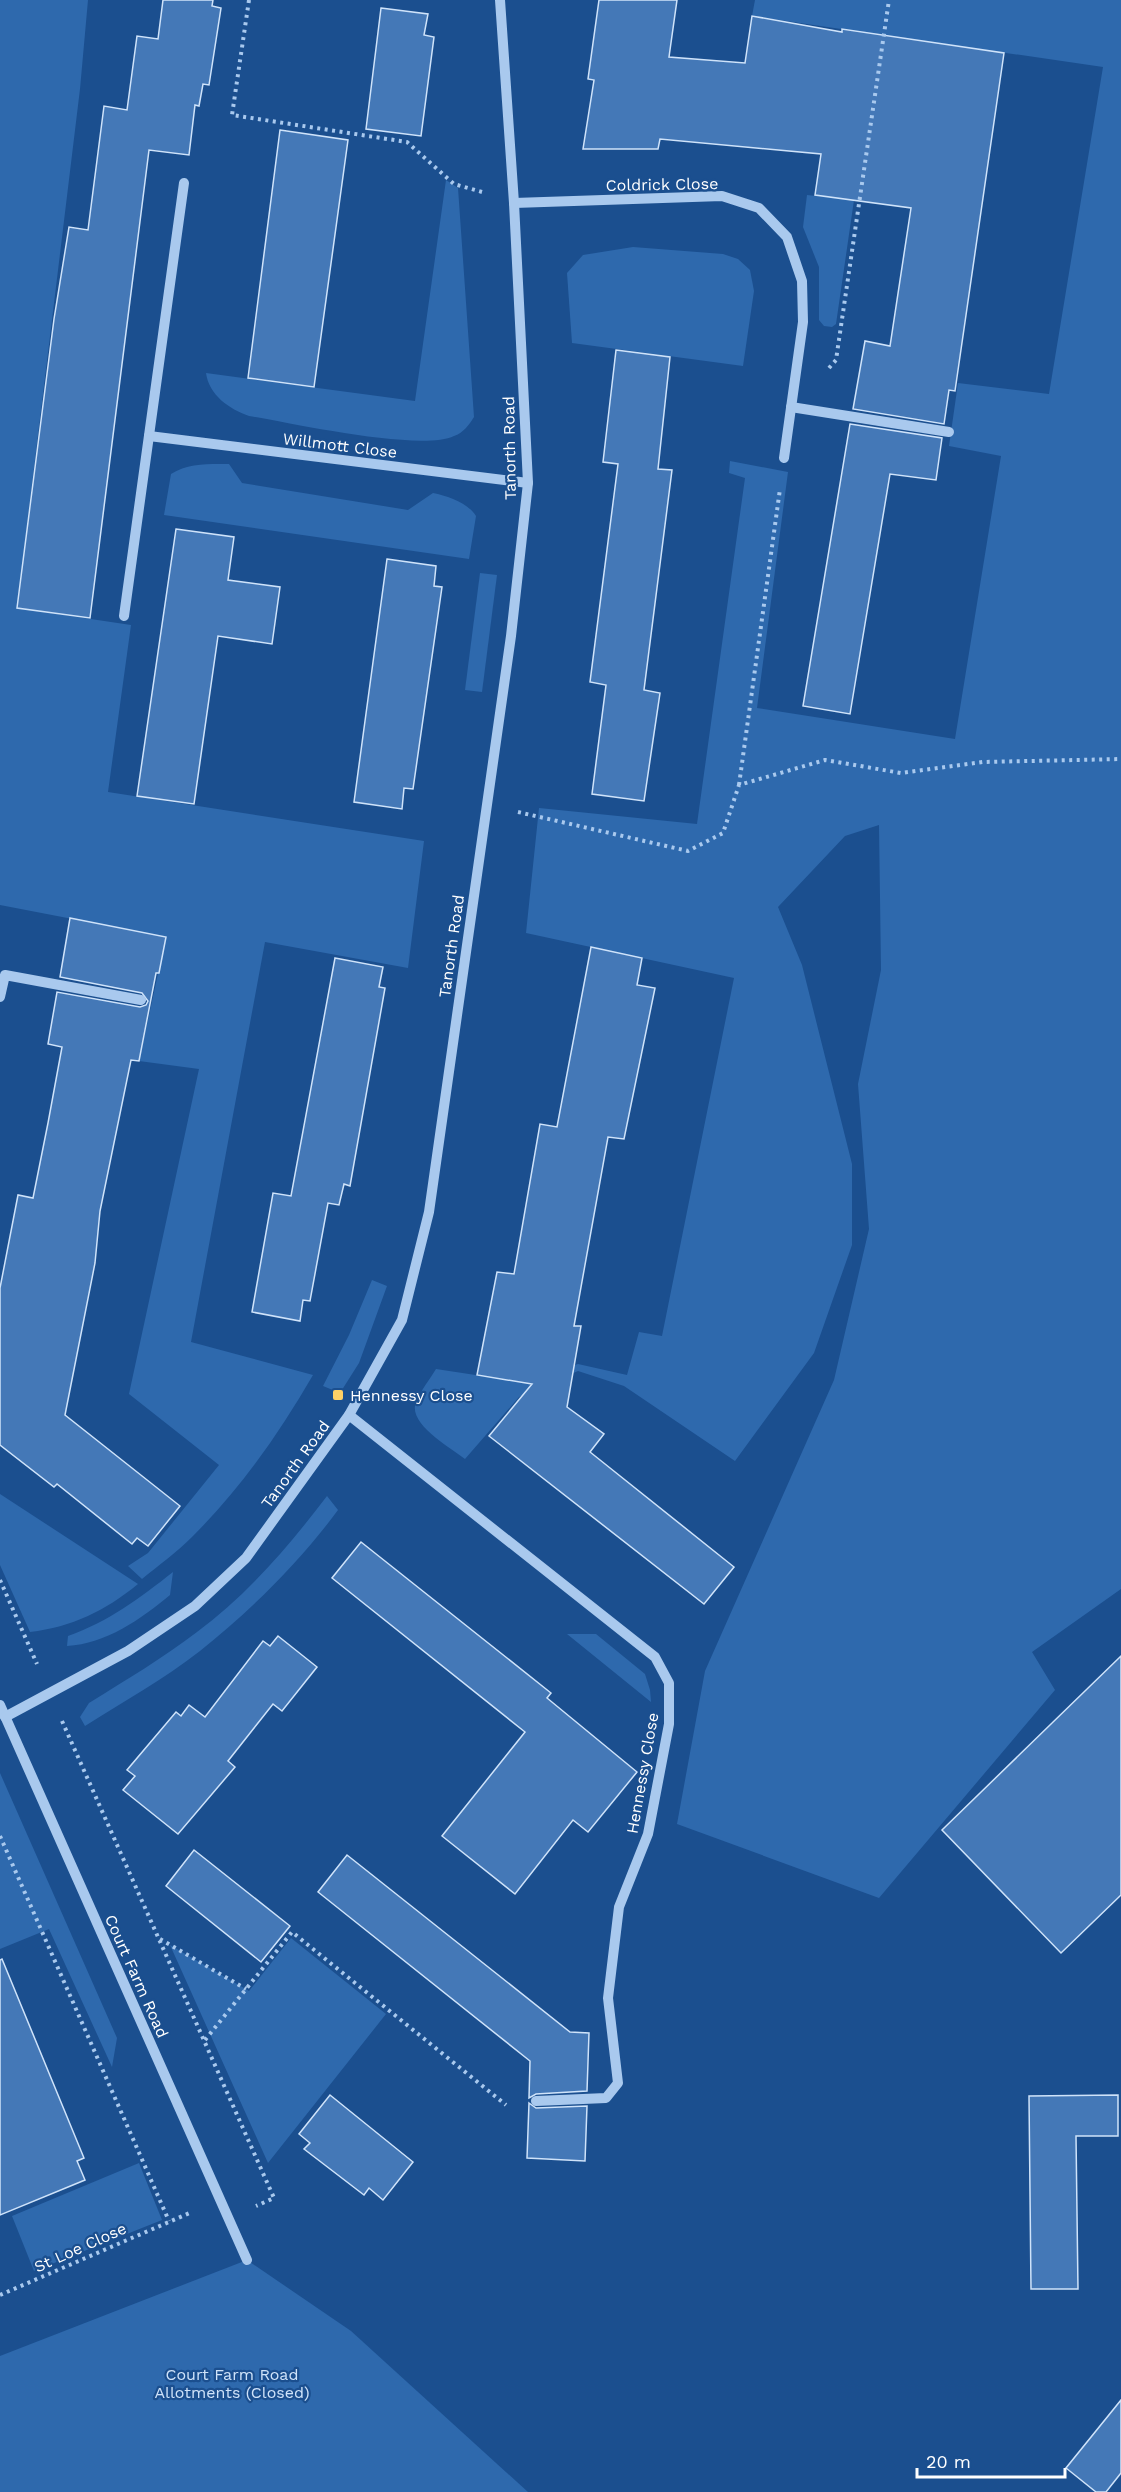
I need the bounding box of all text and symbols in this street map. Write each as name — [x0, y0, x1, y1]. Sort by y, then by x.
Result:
street label: Coldrick Close — [606, 174, 718, 195]
street label: Tanorth Road — [499, 396, 520, 500]
street label: Willmott Close — [282, 429, 398, 462]
street label: Tanorth Road — [435, 893, 468, 999]
place label: Hennessy Close — [350, 1386, 473, 1405]
marker: Hennessy Close — [331, 1388, 345, 1402]
street label: Tanorth Road — [257, 1417, 334, 1512]
street label: Hennessy Close — [622, 1711, 663, 1835]
street label: Court Farm Road — [101, 1912, 172, 2041]
street label: St Loe Close — [31, 2219, 129, 2276]
park label: Court Farm Road Allotments (Closed) — [154, 2365, 310, 2402]
scale bar — [917, 2441, 1066, 2479]
text: 20 m — [926, 2451, 971, 2472]

